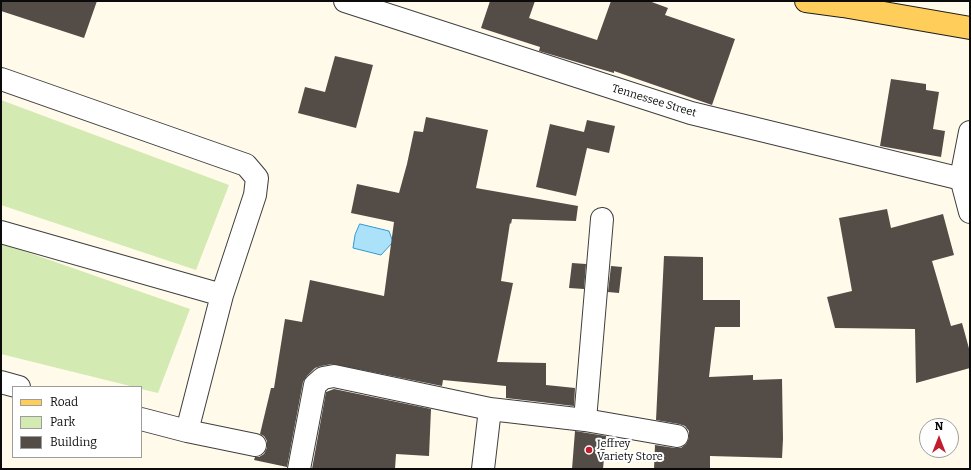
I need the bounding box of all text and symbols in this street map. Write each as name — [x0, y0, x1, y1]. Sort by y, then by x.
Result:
street label: Tennessee Street — [610, 82, 698, 120]
legend — [12, 386, 142, 458]
text: Road — [50, 395, 78, 409]
text: Park — [50, 415, 75, 429]
north arrow — [919, 418, 959, 458]
text: N — [935, 420, 943, 433]
text: Building — [50, 435, 97, 449]
place label: Jeffrey Variety Store — [597, 437, 663, 463]
marker: Jeffrey Variety Store — [584, 445, 594, 455]

